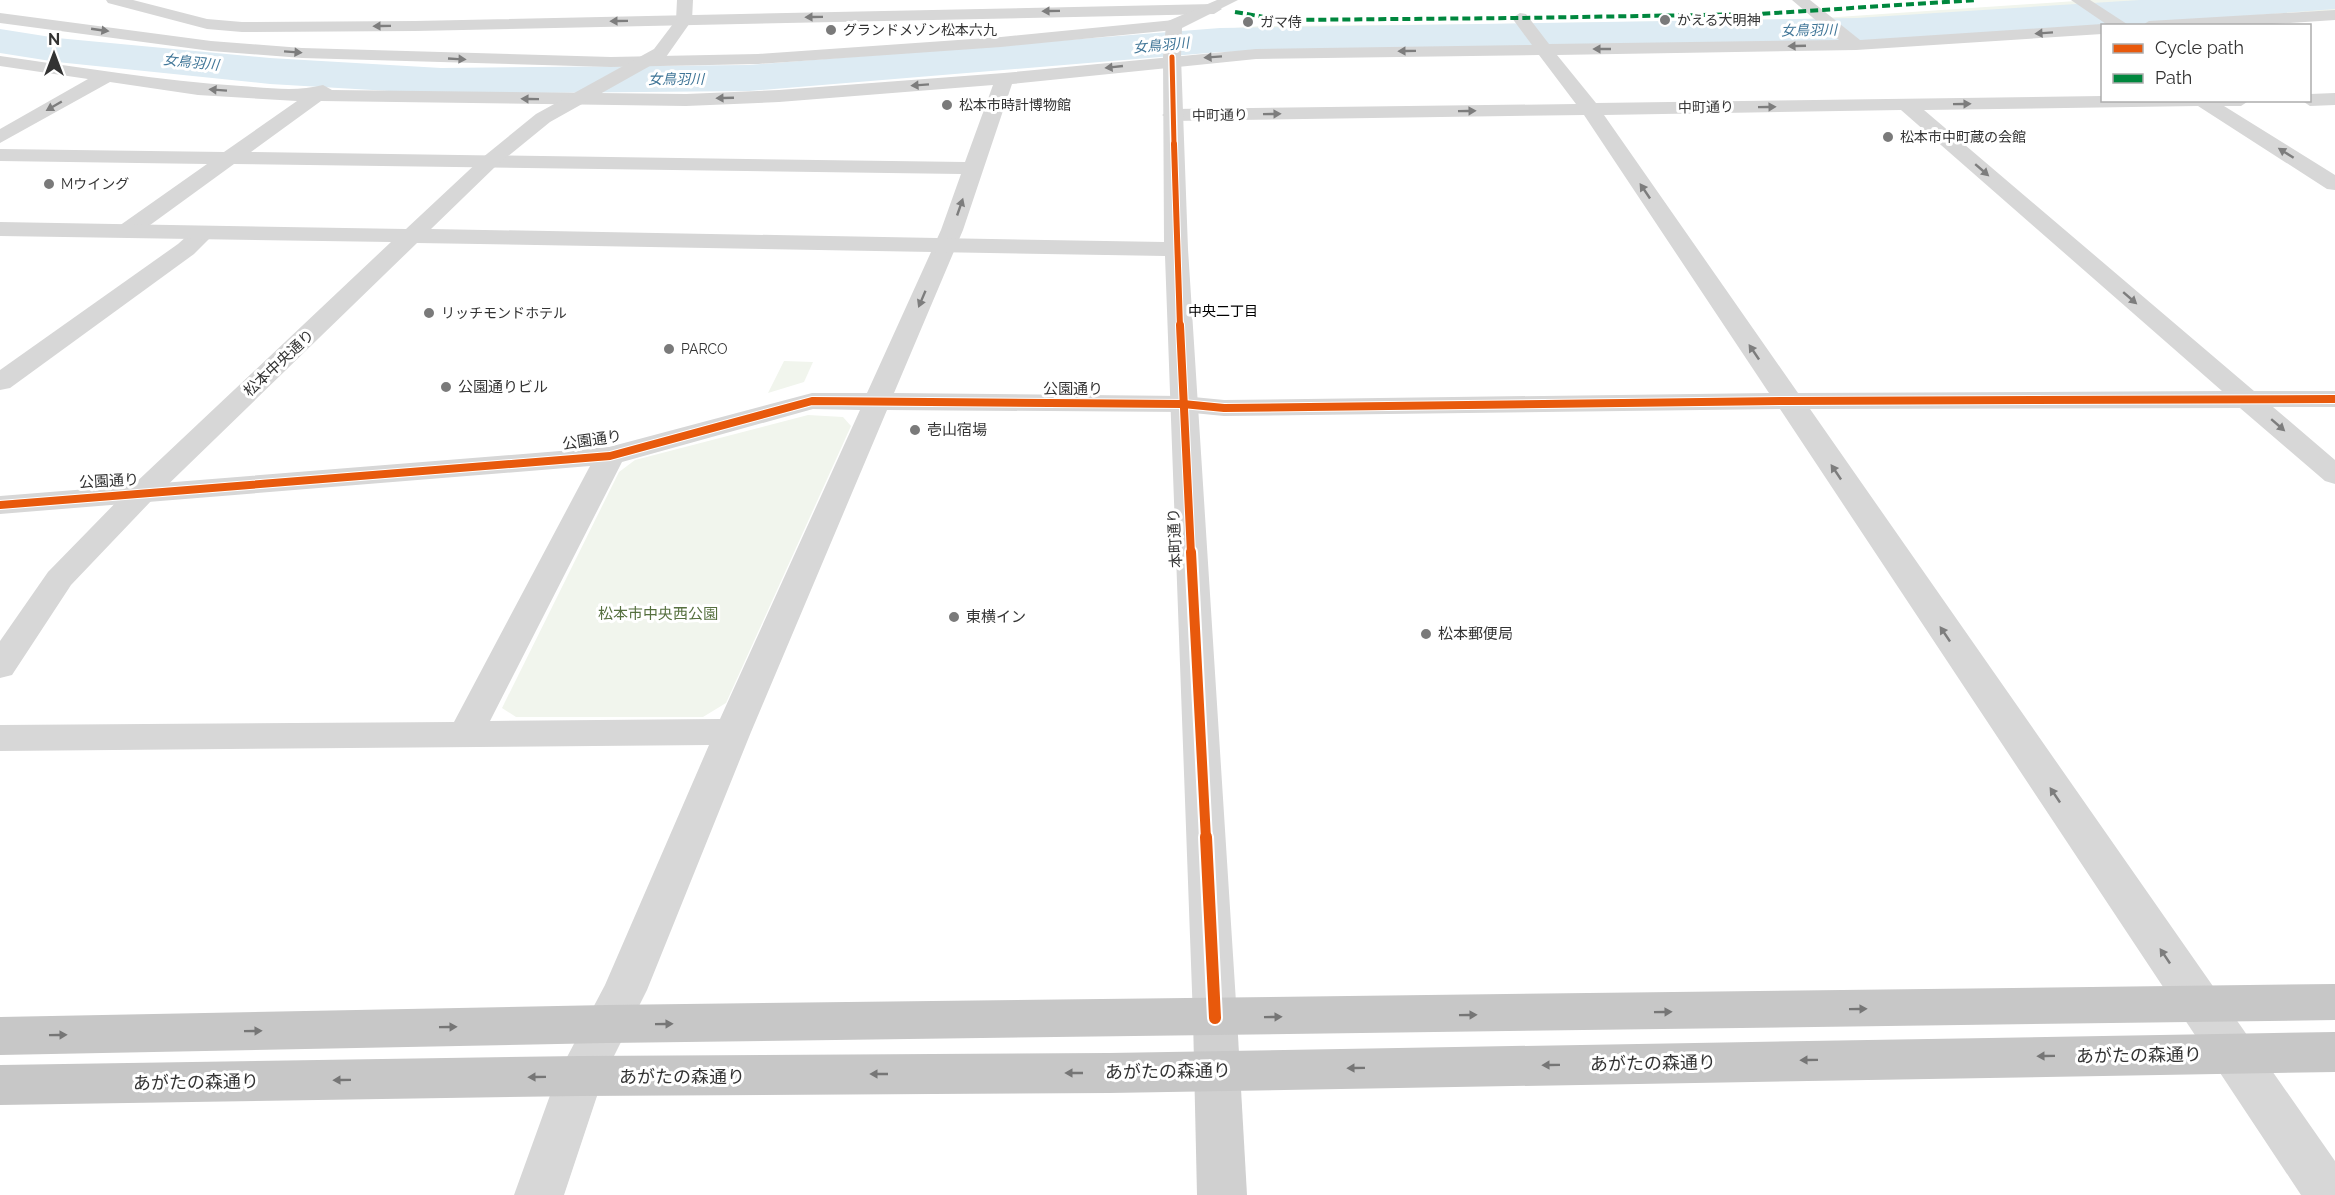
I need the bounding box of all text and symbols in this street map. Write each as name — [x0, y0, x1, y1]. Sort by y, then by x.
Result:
one-way arrow — [1041, 6, 1060, 16]
one-way arrow — [804, 12, 823, 22]
place label: かえる大明神 — [1677, 12, 1761, 28]
marker: かえる大明神 — [1658, 13, 1672, 27]
place label: ガマ侍 — [1260, 14, 1302, 30]
marker: ガマ侍 — [1241, 15, 1255, 29]
one-way arrow — [609, 16, 628, 26]
one-way arrow — [372, 21, 391, 31]
water label: 女鳥羽川 — [1781, 21, 1839, 38]
place label: グランドメゾン松本六九 — [843, 22, 997, 38]
marker: グランドメゾン松本六九 — [824, 23, 838, 37]
north arrow — [24, 24, 84, 84]
legend — [2101, 24, 2311, 102]
one-way arrow — [90, 26, 109, 35]
one-way arrow — [2035, 28, 2054, 37]
text: N — [48, 30, 60, 49]
water label: 女鳥羽川 — [1132, 34, 1192, 55]
text: Cycle path — [2155, 37, 2244, 58]
one-way arrow — [1788, 42, 1807, 51]
one-way arrow — [1593, 44, 1612, 54]
one-way arrow — [1398, 46, 1417, 56]
one-way arrow — [284, 48, 303, 57]
water label: 女鳥羽川 — [162, 51, 222, 73]
one-way arrow — [1203, 52, 1222, 62]
one-way arrow — [447, 55, 466, 64]
one-way arrow — [1104, 63, 1123, 72]
text: Path — [2155, 67, 2192, 88]
water label: 女鳥羽川 — [648, 71, 706, 87]
one-way arrow — [910, 80, 929, 90]
one-way arrow — [209, 85, 228, 95]
one-way arrow — [521, 94, 540, 104]
one-way arrow — [716, 94, 735, 103]
place label: 松本市時計博物館 — [959, 97, 1071, 113]
marker: 松本市時計博物館 — [940, 98, 954, 112]
street label: 中町通り — [1678, 99, 1734, 115]
one-way arrow — [1953, 99, 1972, 109]
one-way arrow — [45, 101, 62, 111]
one-way arrow — [1758, 102, 1777, 111]
one-way arrow — [1458, 106, 1477, 116]
street label: 中町通り — [1192, 107, 1248, 123]
one-way arrow — [1263, 109, 1282, 119]
place label: 松本市中町蔵の会館 — [1900, 129, 2026, 145]
marker: 松本市中町蔵の会館 — [1881, 130, 1895, 144]
one-way arrow — [2277, 148, 2294, 159]
one-way arrow — [1974, 163, 1989, 176]
place label: Mウイング — [61, 176, 129, 192]
marker: Mウイング — [42, 177, 56, 191]
one-way arrow — [1640, 183, 1651, 199]
one-way arrow — [956, 198, 965, 216]
one-way arrow — [917, 290, 927, 308]
one-way arrow — [2122, 291, 2137, 304]
district label: 中央二丁目 — [1188, 303, 1258, 319]
place label: リッチモンドホテル — [441, 305, 567, 321]
marker: リッチモンドホテル — [422, 306, 436, 320]
street label: 松本中央通り — [240, 326, 318, 400]
place label: PARCO — [681, 341, 728, 357]
marker: PARCO — [662, 342, 676, 356]
one-way arrow — [1748, 345, 1760, 361]
place label: 公園通りビル — [458, 378, 548, 396]
marker: 公園通りビル — [439, 380, 453, 394]
street label: 公園通り — [1043, 380, 1103, 398]
one-way arrow — [2270, 418, 2285, 432]
place label: 壱山宿場 — [927, 421, 987, 439]
marker: 壱山宿場 — [908, 423, 922, 437]
street label: 公園通り — [561, 427, 623, 453]
one-way arrow — [1830, 465, 1842, 481]
street label: 公園通り — [79, 470, 139, 492]
street label: 本町通り — [1164, 508, 1186, 568]
park label: 松本市中央西公園 — [598, 605, 718, 623]
place label: 東横イン — [966, 608, 1026, 626]
marker: 東横イン — [947, 610, 961, 624]
place label: 松本郵便局 — [1438, 625, 1513, 643]
one-way arrow — [1939, 626, 1951, 642]
marker: 松本郵便局 — [1419, 627, 1433, 641]
one-way arrow — [2049, 787, 2061, 803]
one-way arrow — [2160, 948, 2171, 964]
one-way arrow — [1849, 1004, 1868, 1014]
one-way arrow — [1654, 1007, 1673, 1017]
one-way arrow — [1459, 1010, 1478, 1020]
one-way arrow — [1264, 1013, 1283, 1022]
one-way arrow — [655, 1019, 674, 1029]
one-way arrow — [439, 1022, 458, 1032]
one-way arrow — [244, 1026, 263, 1036]
one-way arrow — [49, 1030, 68, 1039]
street label: あがたの森通り — [2076, 1043, 2202, 1067]
street label: あがたの森通り — [1590, 1051, 1716, 1075]
one-way arrow — [2036, 1051, 2055, 1061]
one-way arrow — [1799, 1055, 1818, 1065]
street label: あがたの森通り — [1105, 1059, 1231, 1083]
one-way arrow — [1541, 1060, 1560, 1069]
one-way arrow — [1346, 1063, 1365, 1073]
street label: あがたの森通り — [619, 1066, 745, 1087]
one-way arrow — [1064, 1068, 1083, 1078]
one-way arrow — [869, 1069, 888, 1079]
street label: あがたの森通り — [133, 1070, 259, 1094]
one-way arrow — [527, 1072, 546, 1082]
one-way arrow — [333, 1075, 352, 1085]

